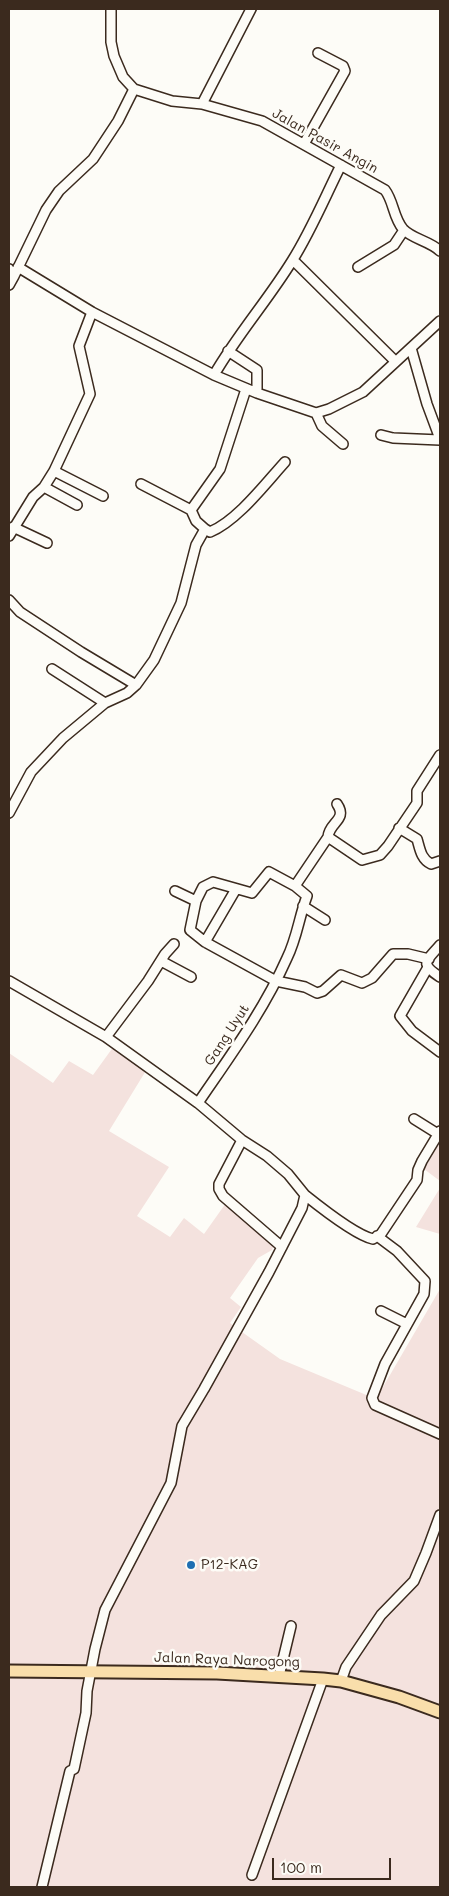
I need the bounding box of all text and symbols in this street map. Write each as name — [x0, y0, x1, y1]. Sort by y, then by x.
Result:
street label: Jalan Pasir Angin — [269, 105, 381, 177]
street label: Gang Uyut — [201, 1001, 253, 1069]
place label: P12-KAG — [201, 1557, 258, 1573]
marker: P12-KAG — [185, 1559, 197, 1571]
street label: Jalan Raya Narogong — [154, 1649, 300, 1671]
scale bar — [274, 1848, 393, 1880]
text: 100 m — [280, 1857, 322, 1877]

